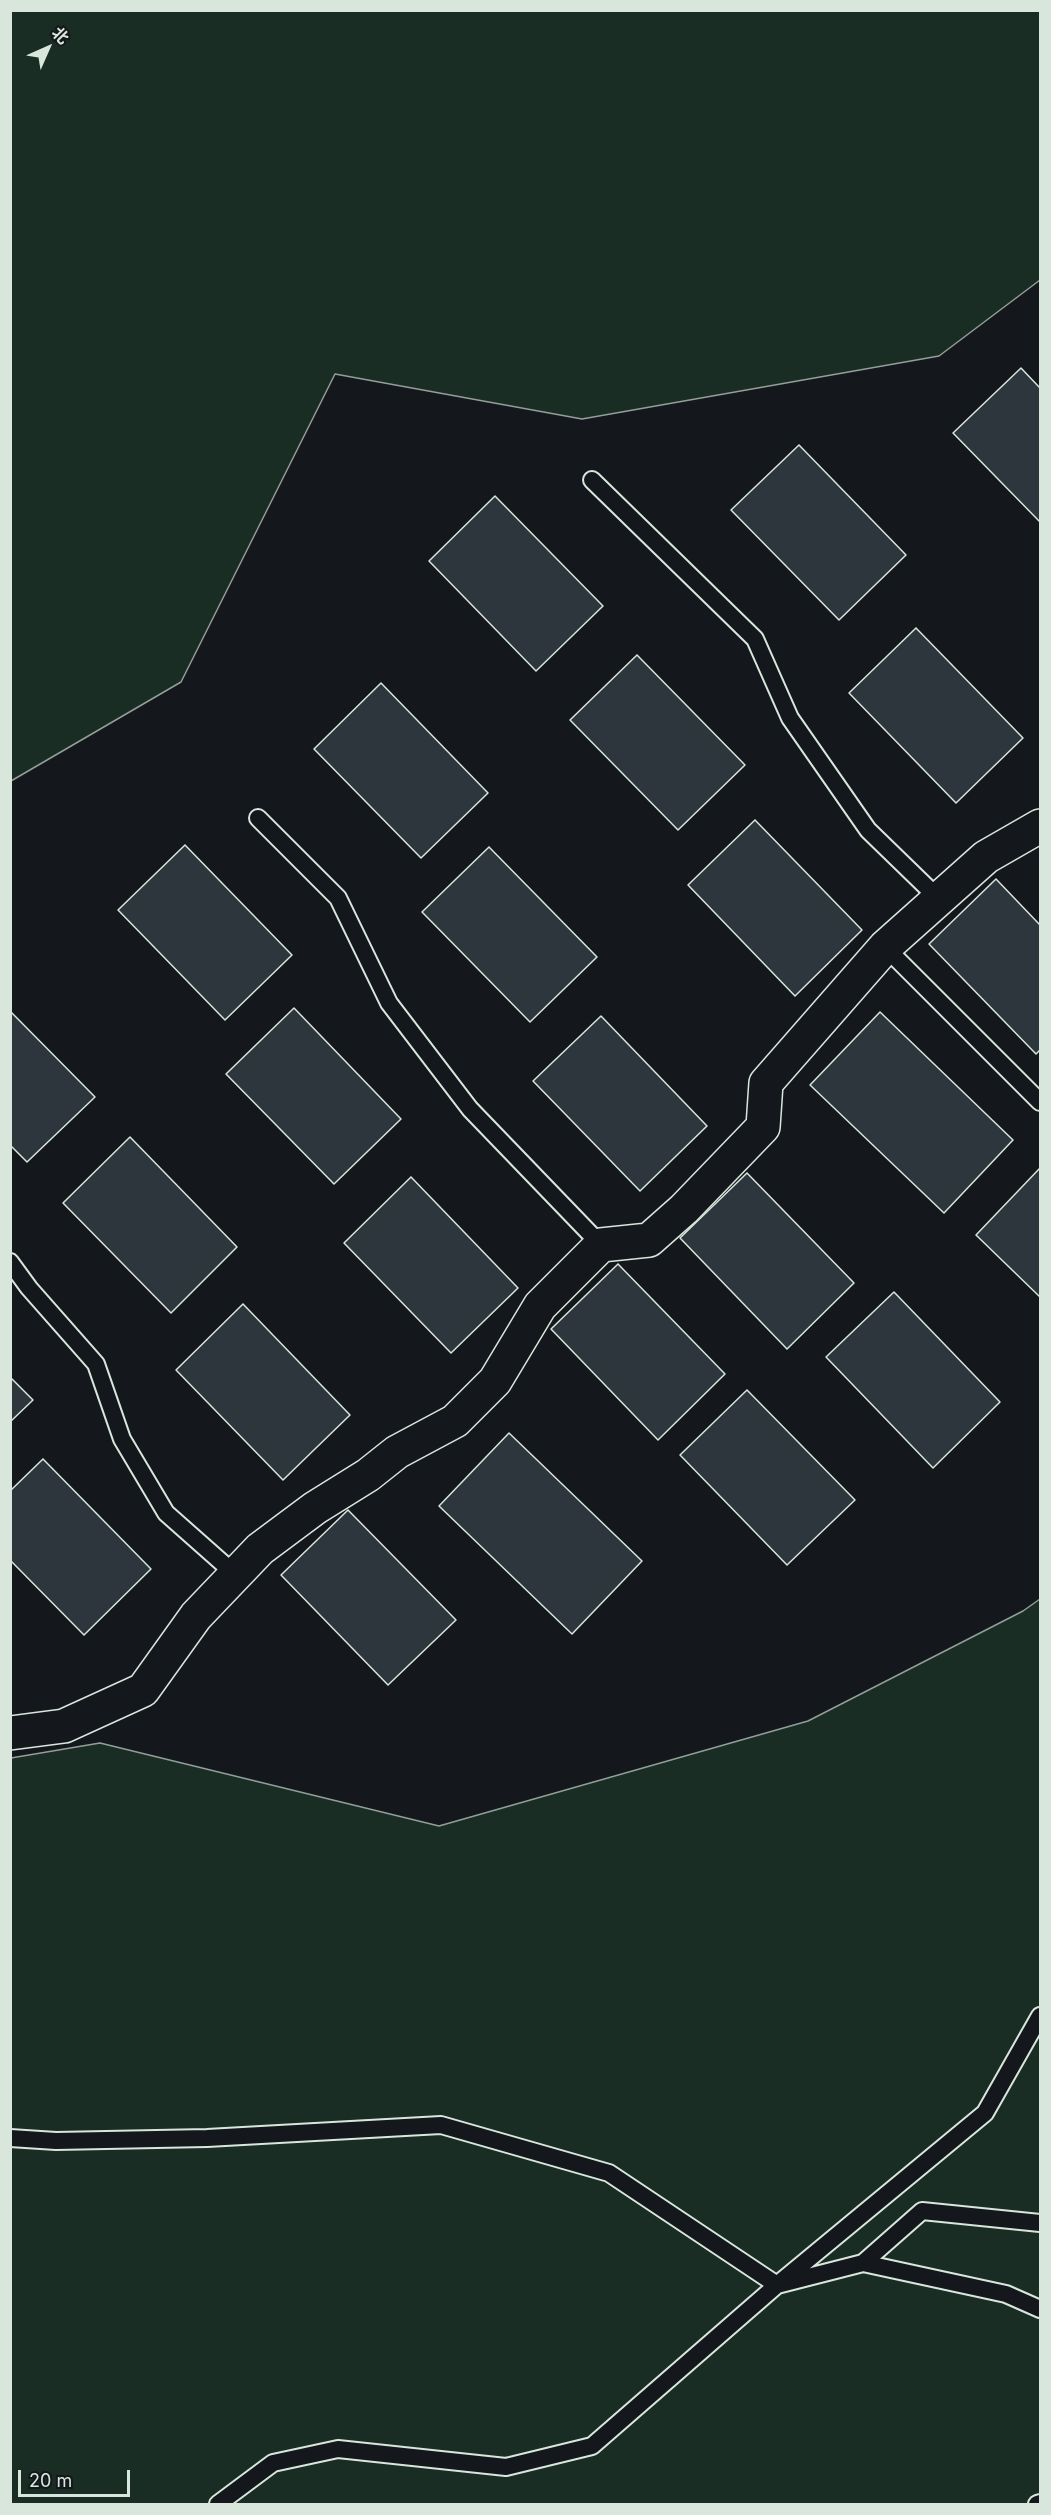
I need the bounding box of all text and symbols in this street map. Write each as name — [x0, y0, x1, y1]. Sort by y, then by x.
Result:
north arrow — [18, 18, 78, 78]
text: 北 — [48, 23, 73, 48]
scale bar — [21, 2458, 134, 2496]
text: 20 m — [29, 2470, 72, 2491]

